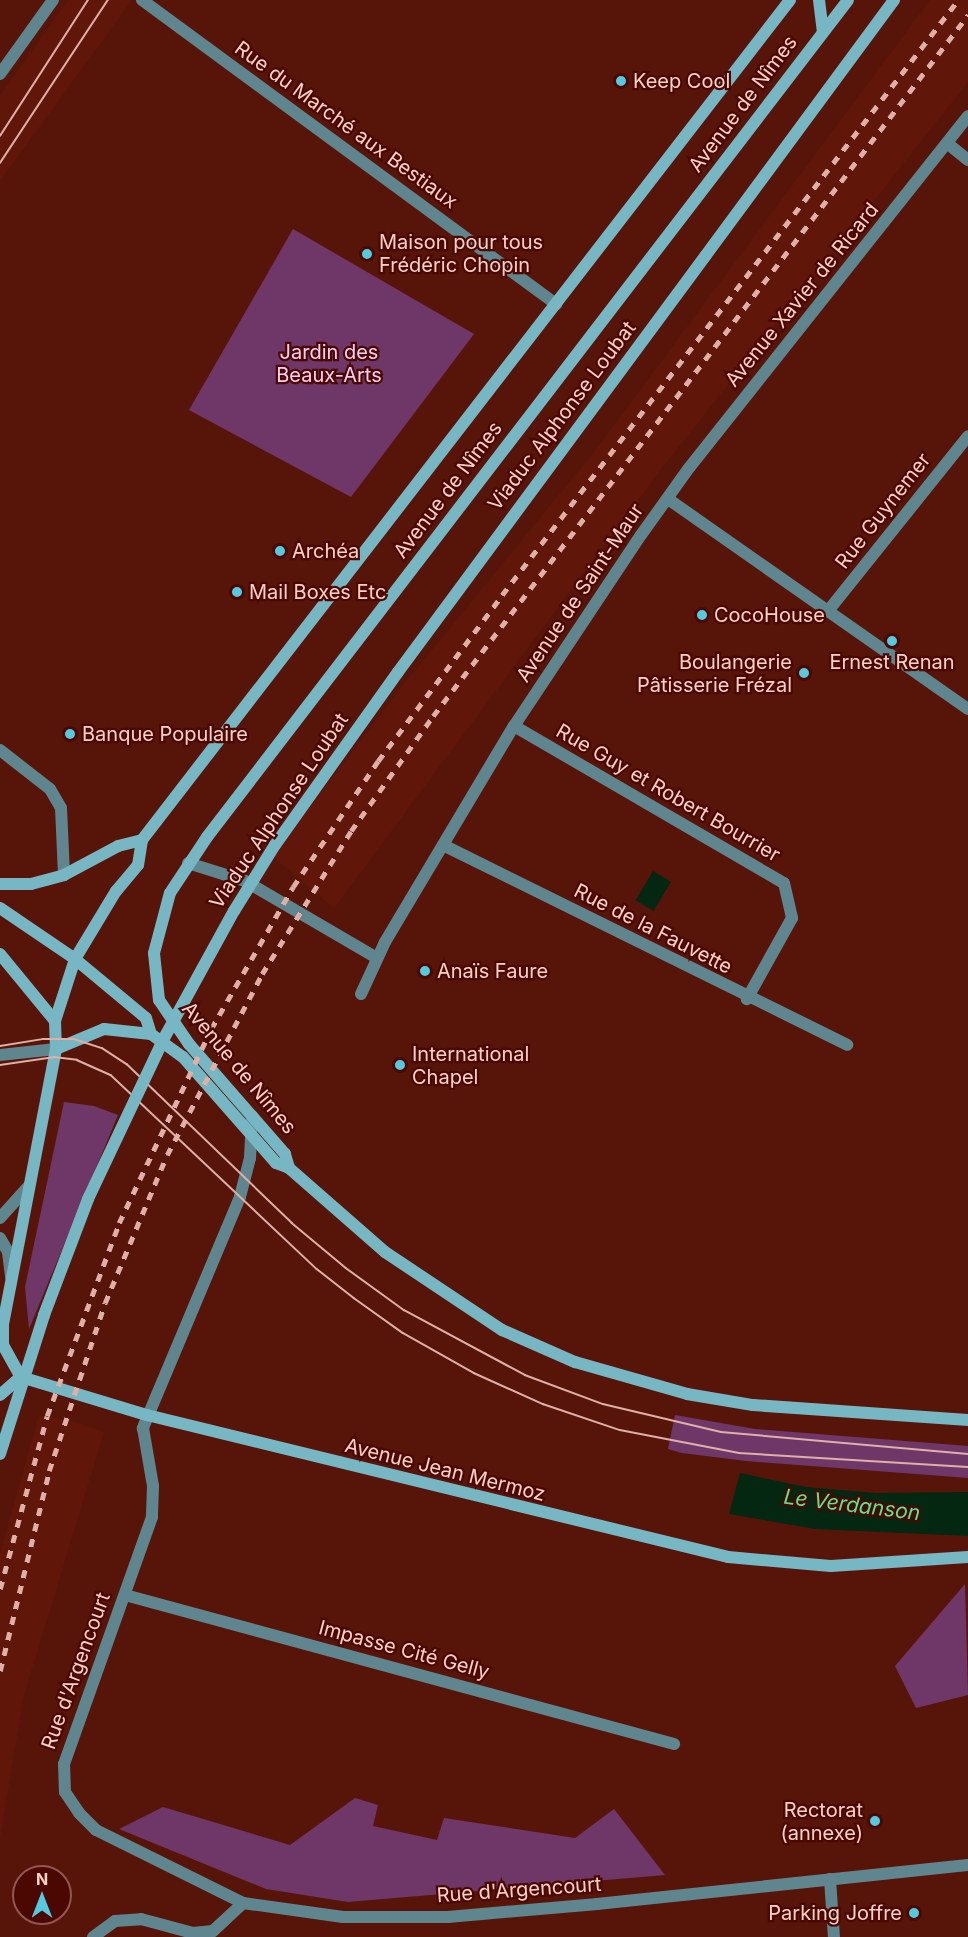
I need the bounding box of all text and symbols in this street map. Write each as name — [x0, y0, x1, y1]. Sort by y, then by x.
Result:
street label: Avenue de Nîmes — [684, 31, 802, 177]
street label: Rue du Marché aux Bestiaux — [230, 36, 462, 214]
place label: Keep Cool — [633, 69, 730, 93]
marker: Keep Cool — [614, 74, 628, 88]
street label: Avenue Xavier de Ricard — [720, 198, 884, 392]
place label: Maison pour tous Frédéric Chopin — [379, 231, 543, 278]
marker: Maison pour tous Frédéric Chopin — [360, 247, 374, 261]
street label: Viaduc Alphonse Loubat — [483, 317, 641, 515]
park label: Jardin des Beaux-Arts — [276, 341, 382, 388]
street label: Avenue de Nîmes — [389, 417, 507, 563]
street label: Rue Guynemer — [830, 448, 936, 574]
street label: Avenue de Saint-Maur — [511, 499, 649, 687]
place label: Archéa — [292, 539, 359, 563]
marker: Archéa — [273, 544, 287, 558]
place label: Mail Boxes Etc — [249, 580, 386, 604]
marker: Mail Boxes Etc — [230, 585, 244, 599]
place label: CocoHouse — [714, 603, 825, 627]
marker: CocoHouse — [695, 608, 709, 622]
marker: Ernest Renan — [885, 634, 899, 648]
place label: Boulangerie Pâtisserie Frézal — [637, 650, 792, 697]
place label: Ernest Renan — [829, 650, 955, 674]
marker: Boulangerie Pâtisserie Frézal — [797, 666, 811, 680]
street label: Viaduc Alphonse Loubat — [205, 709, 353, 913]
street label: Rue Guy et Robert Bourrier — [552, 719, 784, 867]
place label: Banque Populaire — [82, 722, 248, 746]
marker: Banque Populaire — [63, 727, 77, 741]
street label: Rue de la Fauvette — [570, 879, 736, 979]
place label: Anaïs Faure — [437, 959, 548, 983]
marker: Anaïs Faure — [418, 964, 432, 978]
street label: Avenue de Nîmes — [177, 997, 301, 1139]
place label: International Chapel — [412, 1042, 529, 1089]
marker: International Chapel — [393, 1058, 407, 1072]
street label: Avenue Jean Mermoz — [342, 1433, 548, 1507]
water label: Le Verdanson — [782, 1484, 922, 1526]
street label: Rue d'Argencourt — [37, 1589, 115, 1753]
street label: Impasse Cité Gelly — [316, 1616, 492, 1684]
place label: Rectorat (annexe) — [780, 1798, 863, 1845]
marker: Rectorat (annexe) — [868, 1814, 882, 1828]
north arrow — [12, 1865, 72, 1925]
text: N — [36, 1869, 48, 1889]
street label: Rue d'Argencourt — [436, 1872, 602, 1908]
place label: Parking Joffre — [768, 1901, 902, 1925]
marker: Parking Joffre — [907, 1906, 921, 1920]

